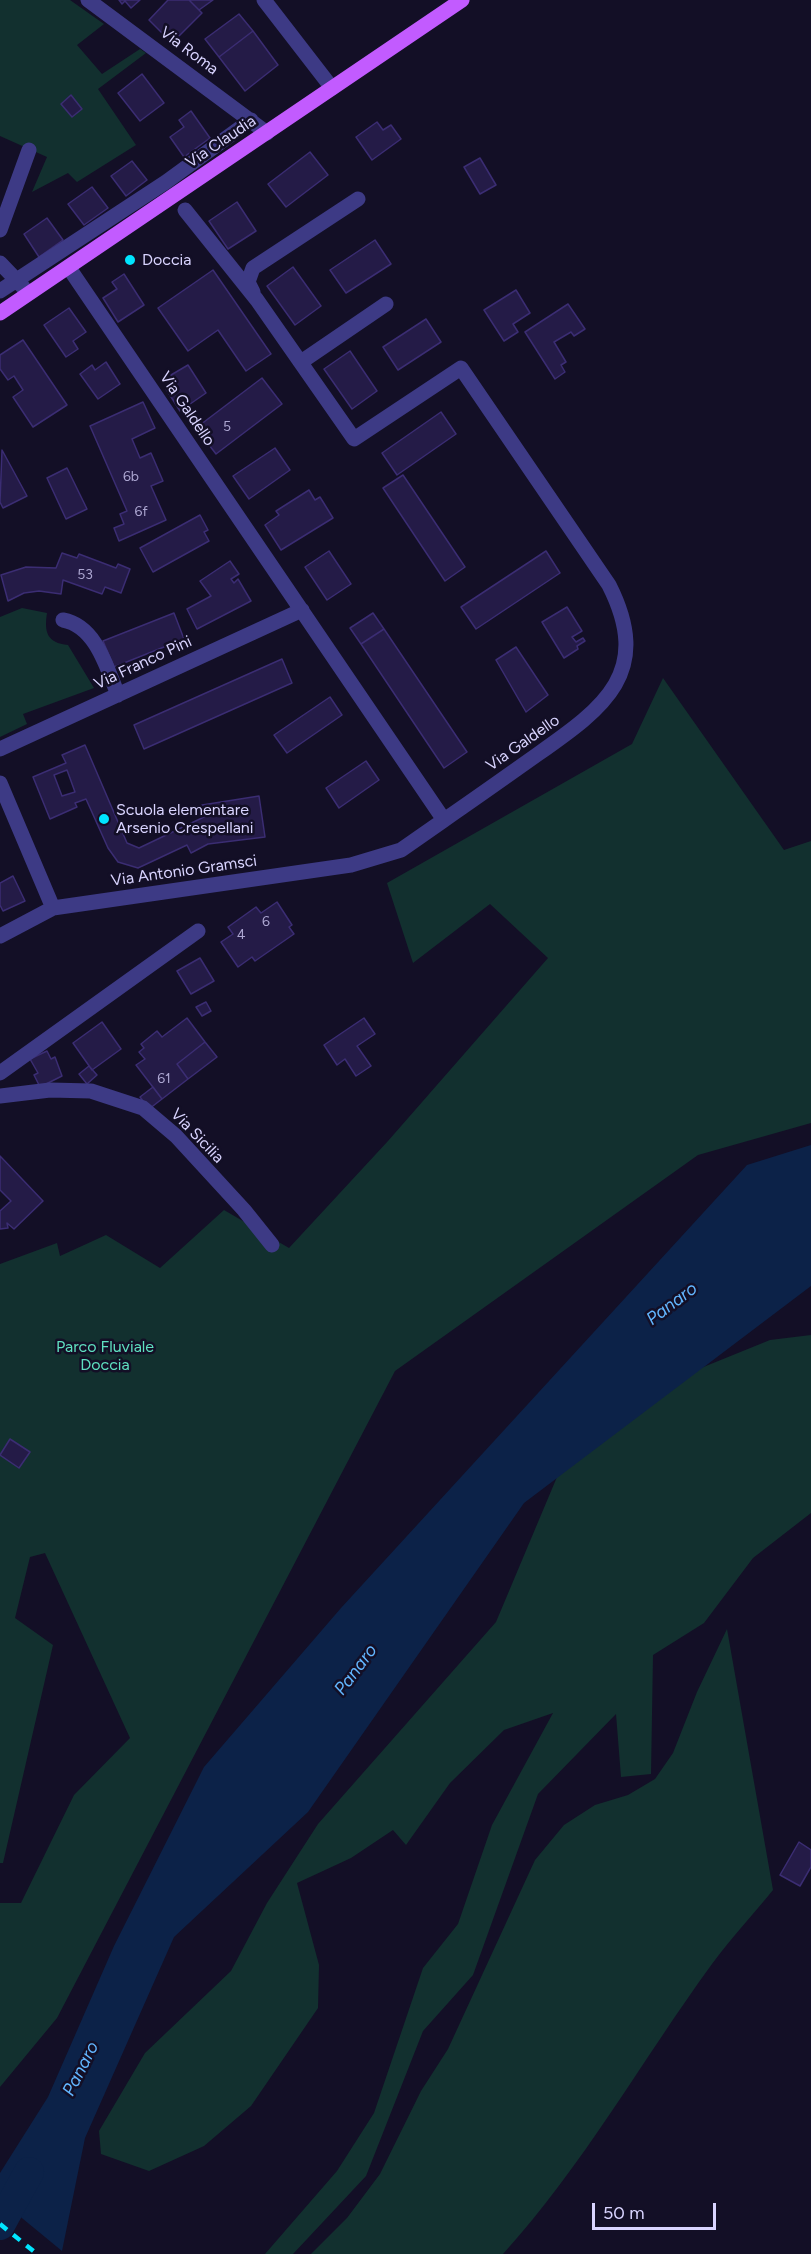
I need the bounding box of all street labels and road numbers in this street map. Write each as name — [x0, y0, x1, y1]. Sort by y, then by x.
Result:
street label: Via Roma — [156, 23, 222, 79]
street label: Via Claudia — [182, 112, 260, 172]
street label: Via Galdello — [155, 368, 219, 450]
street label: Via Franco Pini — [91, 632, 195, 694]
street label: Via Galdello — [483, 711, 563, 775]
street label: Via Antonio Gramsci — [110, 851, 258, 891]
street label: Via Sicilia — [166, 1105, 228, 1167]

